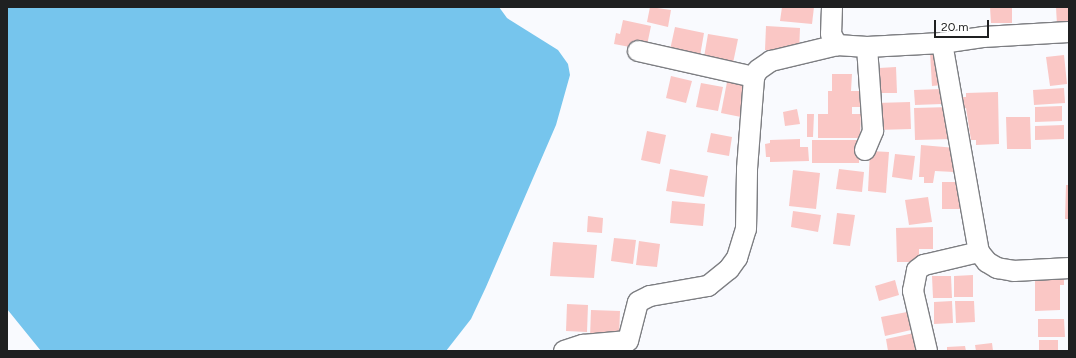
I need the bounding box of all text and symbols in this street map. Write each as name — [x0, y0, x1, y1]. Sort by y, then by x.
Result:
scale bar — [936, 12, 991, 38]
text: 20 m — [941, 20, 969, 34]

